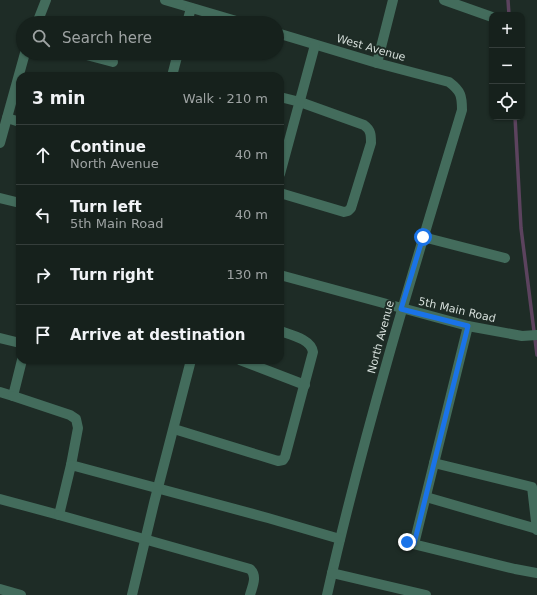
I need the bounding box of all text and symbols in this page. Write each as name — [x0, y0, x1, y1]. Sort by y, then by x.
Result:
map controls — [489, 12, 525, 120]
button: + — [489, 12, 525, 48]
search box — [16, 16, 284, 60]
icon: search — [30, 27, 52, 49]
text: Search here — [62, 29, 152, 47]
street label: West Avenue — [335, 32, 407, 64]
button: − — [489, 48, 525, 84]
button: locate — [489, 84, 525, 120]
text: 3 min — [32, 88, 85, 108]
text: Walk · 210 m — [183, 91, 268, 106]
text: Continue — [70, 138, 146, 156]
icon: ahead — [32, 144, 54, 166]
text: 40 m — [235, 147, 268, 162]
text: North Avenue — [70, 156, 159, 171]
text: Turn left — [70, 198, 142, 216]
icon: left — [32, 204, 54, 226]
text: 40 m — [235, 207, 268, 222]
text: 5th Main Road — [70, 216, 164, 231]
route start — [414, 228, 432, 246]
icon: right — [32, 264, 54, 286]
text: Turn right — [70, 266, 154, 284]
text: 130 m — [226, 267, 268, 282]
street label: 5th Main Road — [417, 295, 497, 325]
street label: North Avenue — [365, 299, 397, 375]
icon: arrive — [32, 324, 54, 346]
text: Arrive at destination — [70, 326, 245, 344]
route end — [398, 533, 416, 551]

